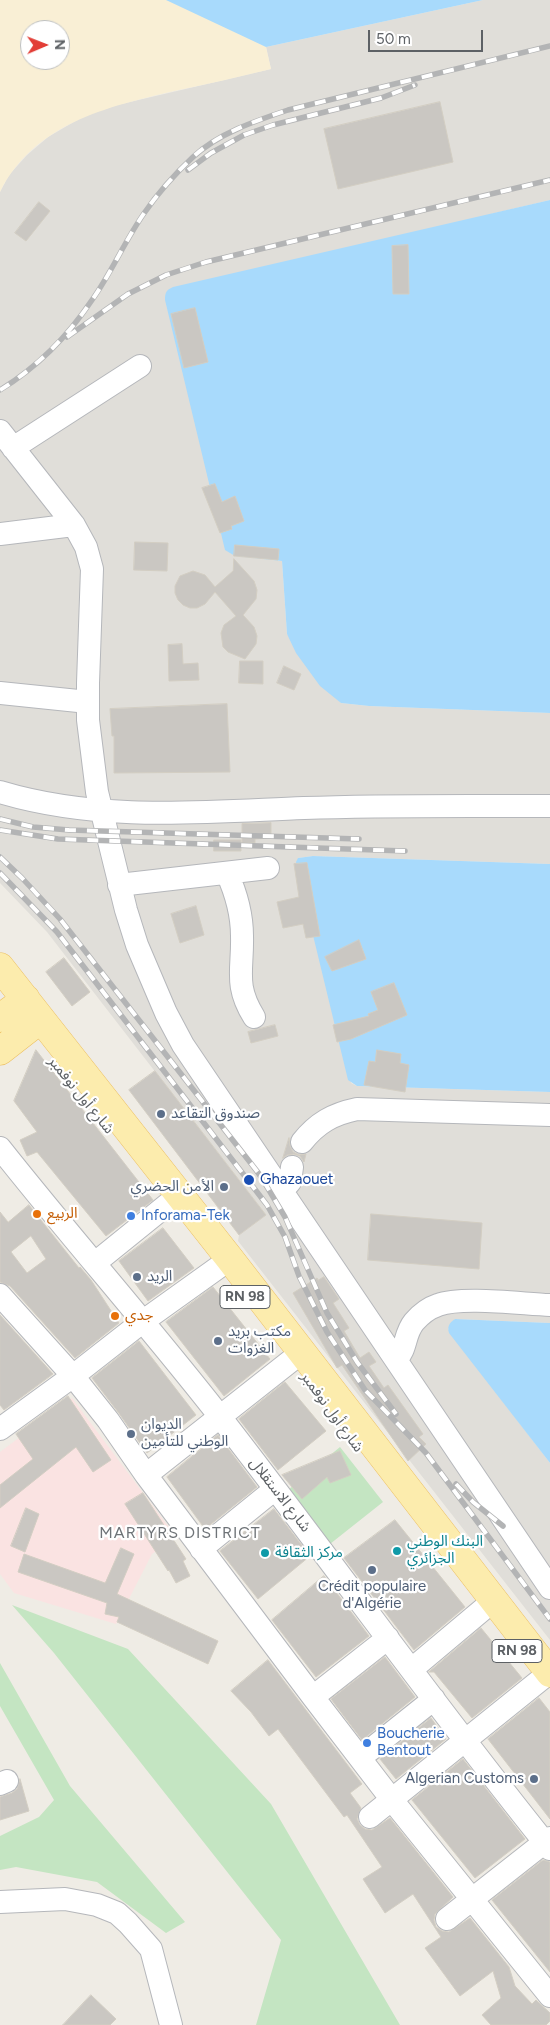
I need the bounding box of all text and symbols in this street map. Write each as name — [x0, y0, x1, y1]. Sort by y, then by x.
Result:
north arrow — [20, 20, 70, 70]
scale bar — [370, 20, 485, 52]
text: 50 m — [376, 30, 411, 48]
text: N — [51, 39, 68, 50]
street label: شارع أول نوفمبر — [44, 1052, 118, 1138]
place label: صندوق التقاعد — [171, 1105, 260, 1123]
marker: صندوق التقاعد — [155, 1108, 167, 1120]
place label: Ghazaouet — [260, 1171, 333, 1189]
marker: Ghazaouet — [242, 1173, 256, 1187]
place label: الأمن الحضري — [131, 1178, 214, 1196]
marker: الأمن الحضري — [218, 1181, 230, 1193]
place label: الربيع — [47, 1205, 78, 1223]
place label: Inforama-Tek — [141, 1207, 230, 1225]
marker: الربيع — [31, 1208, 43, 1220]
marker: Inforama-Tek — [125, 1210, 137, 1222]
place label: الريد — [147, 1268, 172, 1286]
marker: الريد — [131, 1271, 143, 1283]
road number: RN 98 — [220, 1285, 270, 1308]
place label: جدي — [125, 1307, 153, 1325]
marker: جدي — [109, 1310, 121, 1322]
place label: مكتب بريد الغزوات — [228, 1323, 291, 1358]
marker: مكتب بريد الغزوات — [212, 1335, 224, 1347]
street label: شارع أول نوفمبر — [297, 1368, 367, 1456]
place label: الديوان الوطني للتأمين — [141, 1416, 228, 1451]
marker: الديوان الوطني للتأمين — [125, 1428, 137, 1440]
street label: شارع الاستقلال — [245, 1454, 315, 1536]
district label: MARTYRS DISTRICT — [97, 1523, 263, 1543]
place label: البنك الوطني الجزائري — [407, 1533, 483, 1568]
place label: مركز الثقافة — [275, 1544, 343, 1562]
marker: البنك الوطني الجزائري — [391, 1545, 403, 1557]
marker: مركز الثقافة — [259, 1547, 271, 1559]
marker: Crédit populaire d'Algérie — [366, 1564, 378, 1576]
place label: Crédit populaire d'Algérie — [318, 1578, 426, 1613]
road number: RN 98 — [492, 1640, 542, 1662]
place label: Boucherie Bentout — [377, 1725, 445, 1760]
marker: Boucherie Bentout — [361, 1737, 373, 1749]
place label: Algerian Customs — [405, 1770, 524, 1788]
marker: Algerian Customs — [528, 1773, 540, 1785]

